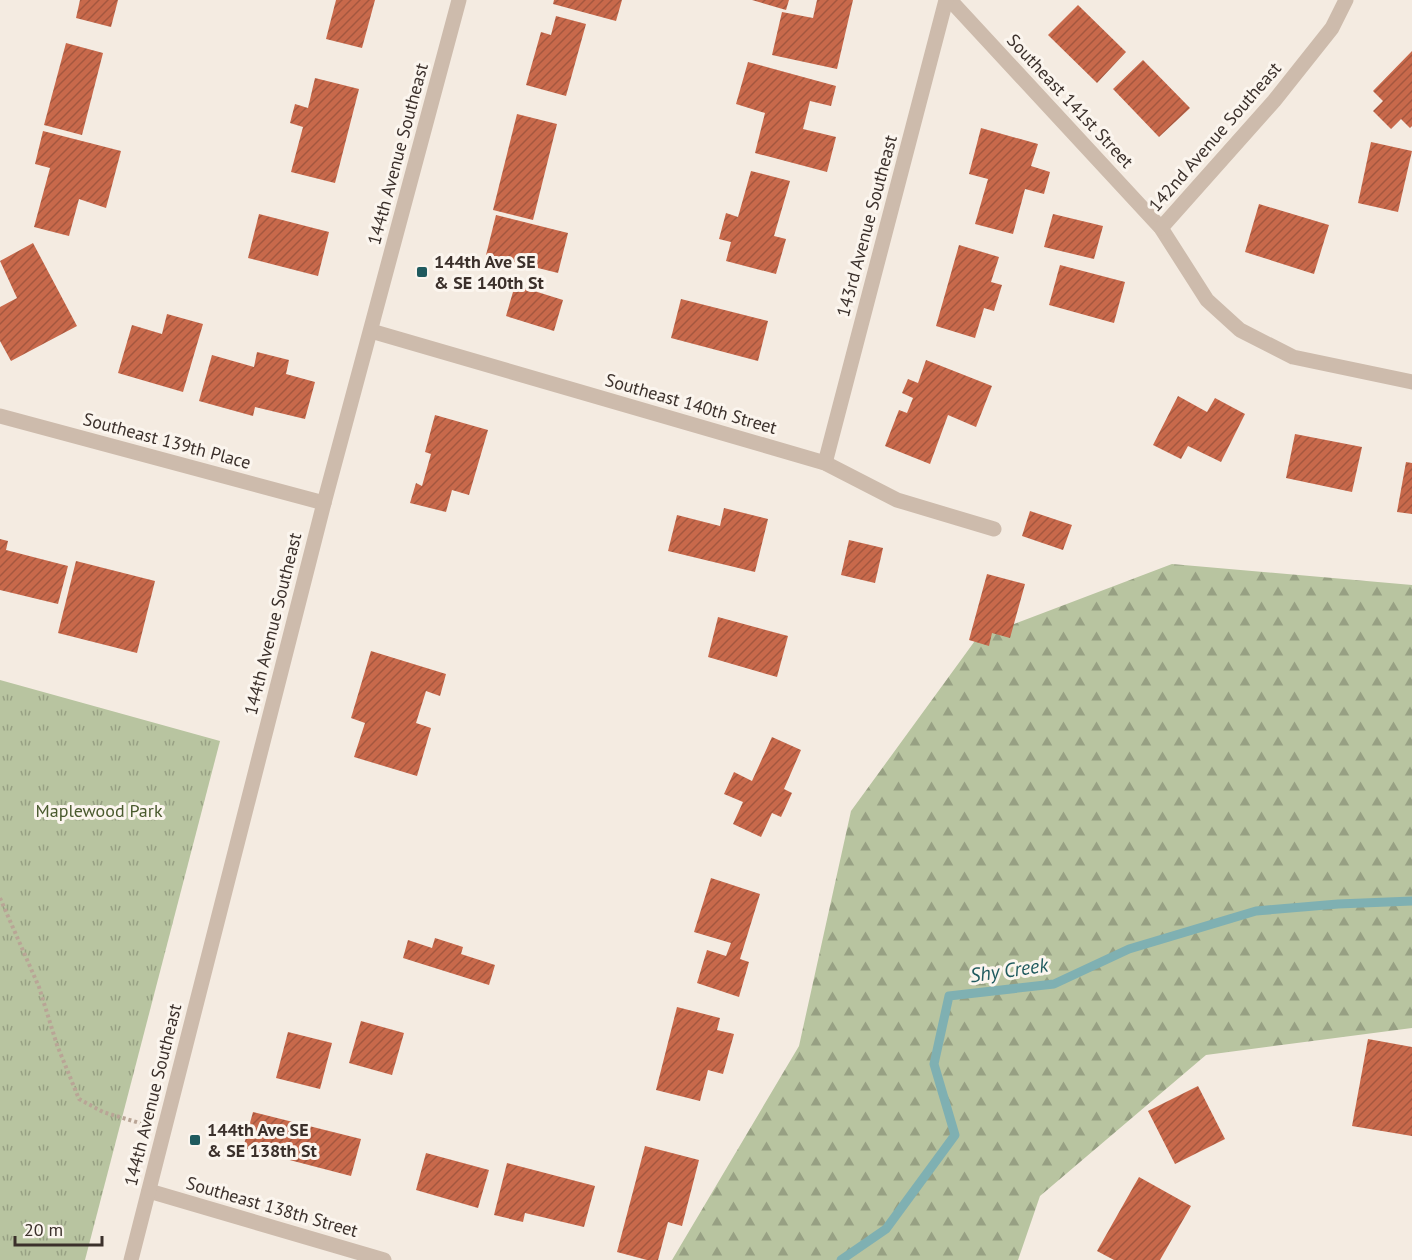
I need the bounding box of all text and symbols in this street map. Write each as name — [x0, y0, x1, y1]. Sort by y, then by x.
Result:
street label: Southeast 141st Street — [1002, 29, 1139, 173]
street label: 142nd Avenue Southeast — [1143, 57, 1286, 216]
street label: 144th Avenue Southeast — [362, 60, 433, 247]
street label: 143rd Avenue Southeast — [831, 133, 902, 319]
place label: 144th Ave SE & SE 140th St — [434, 250, 544, 294]
marker: 144th Ave SE & SE 140th St — [415, 265, 429, 279]
street label: Southeast 140th Street — [603, 368, 780, 439]
street label: Southeast 139th Place — [81, 407, 254, 474]
street label: 144th Avenue Southeast — [239, 530, 306, 718]
park label: Maplewood Park — [35, 799, 163, 822]
water label: Shy Creek — [968, 952, 1051, 988]
street label: 144th Avenue Southeast — [119, 1001, 186, 1189]
place label: 144th Ave SE & SE 138th St — [207, 1118, 317, 1162]
marker: 144th Ave SE & SE 138th St — [188, 1133, 202, 1147]
street label: Southeast 138th Street — [184, 1171, 361, 1242]
scale bar — [15, 1209, 102, 1247]
text: 20 m — [24, 1218, 63, 1241]

